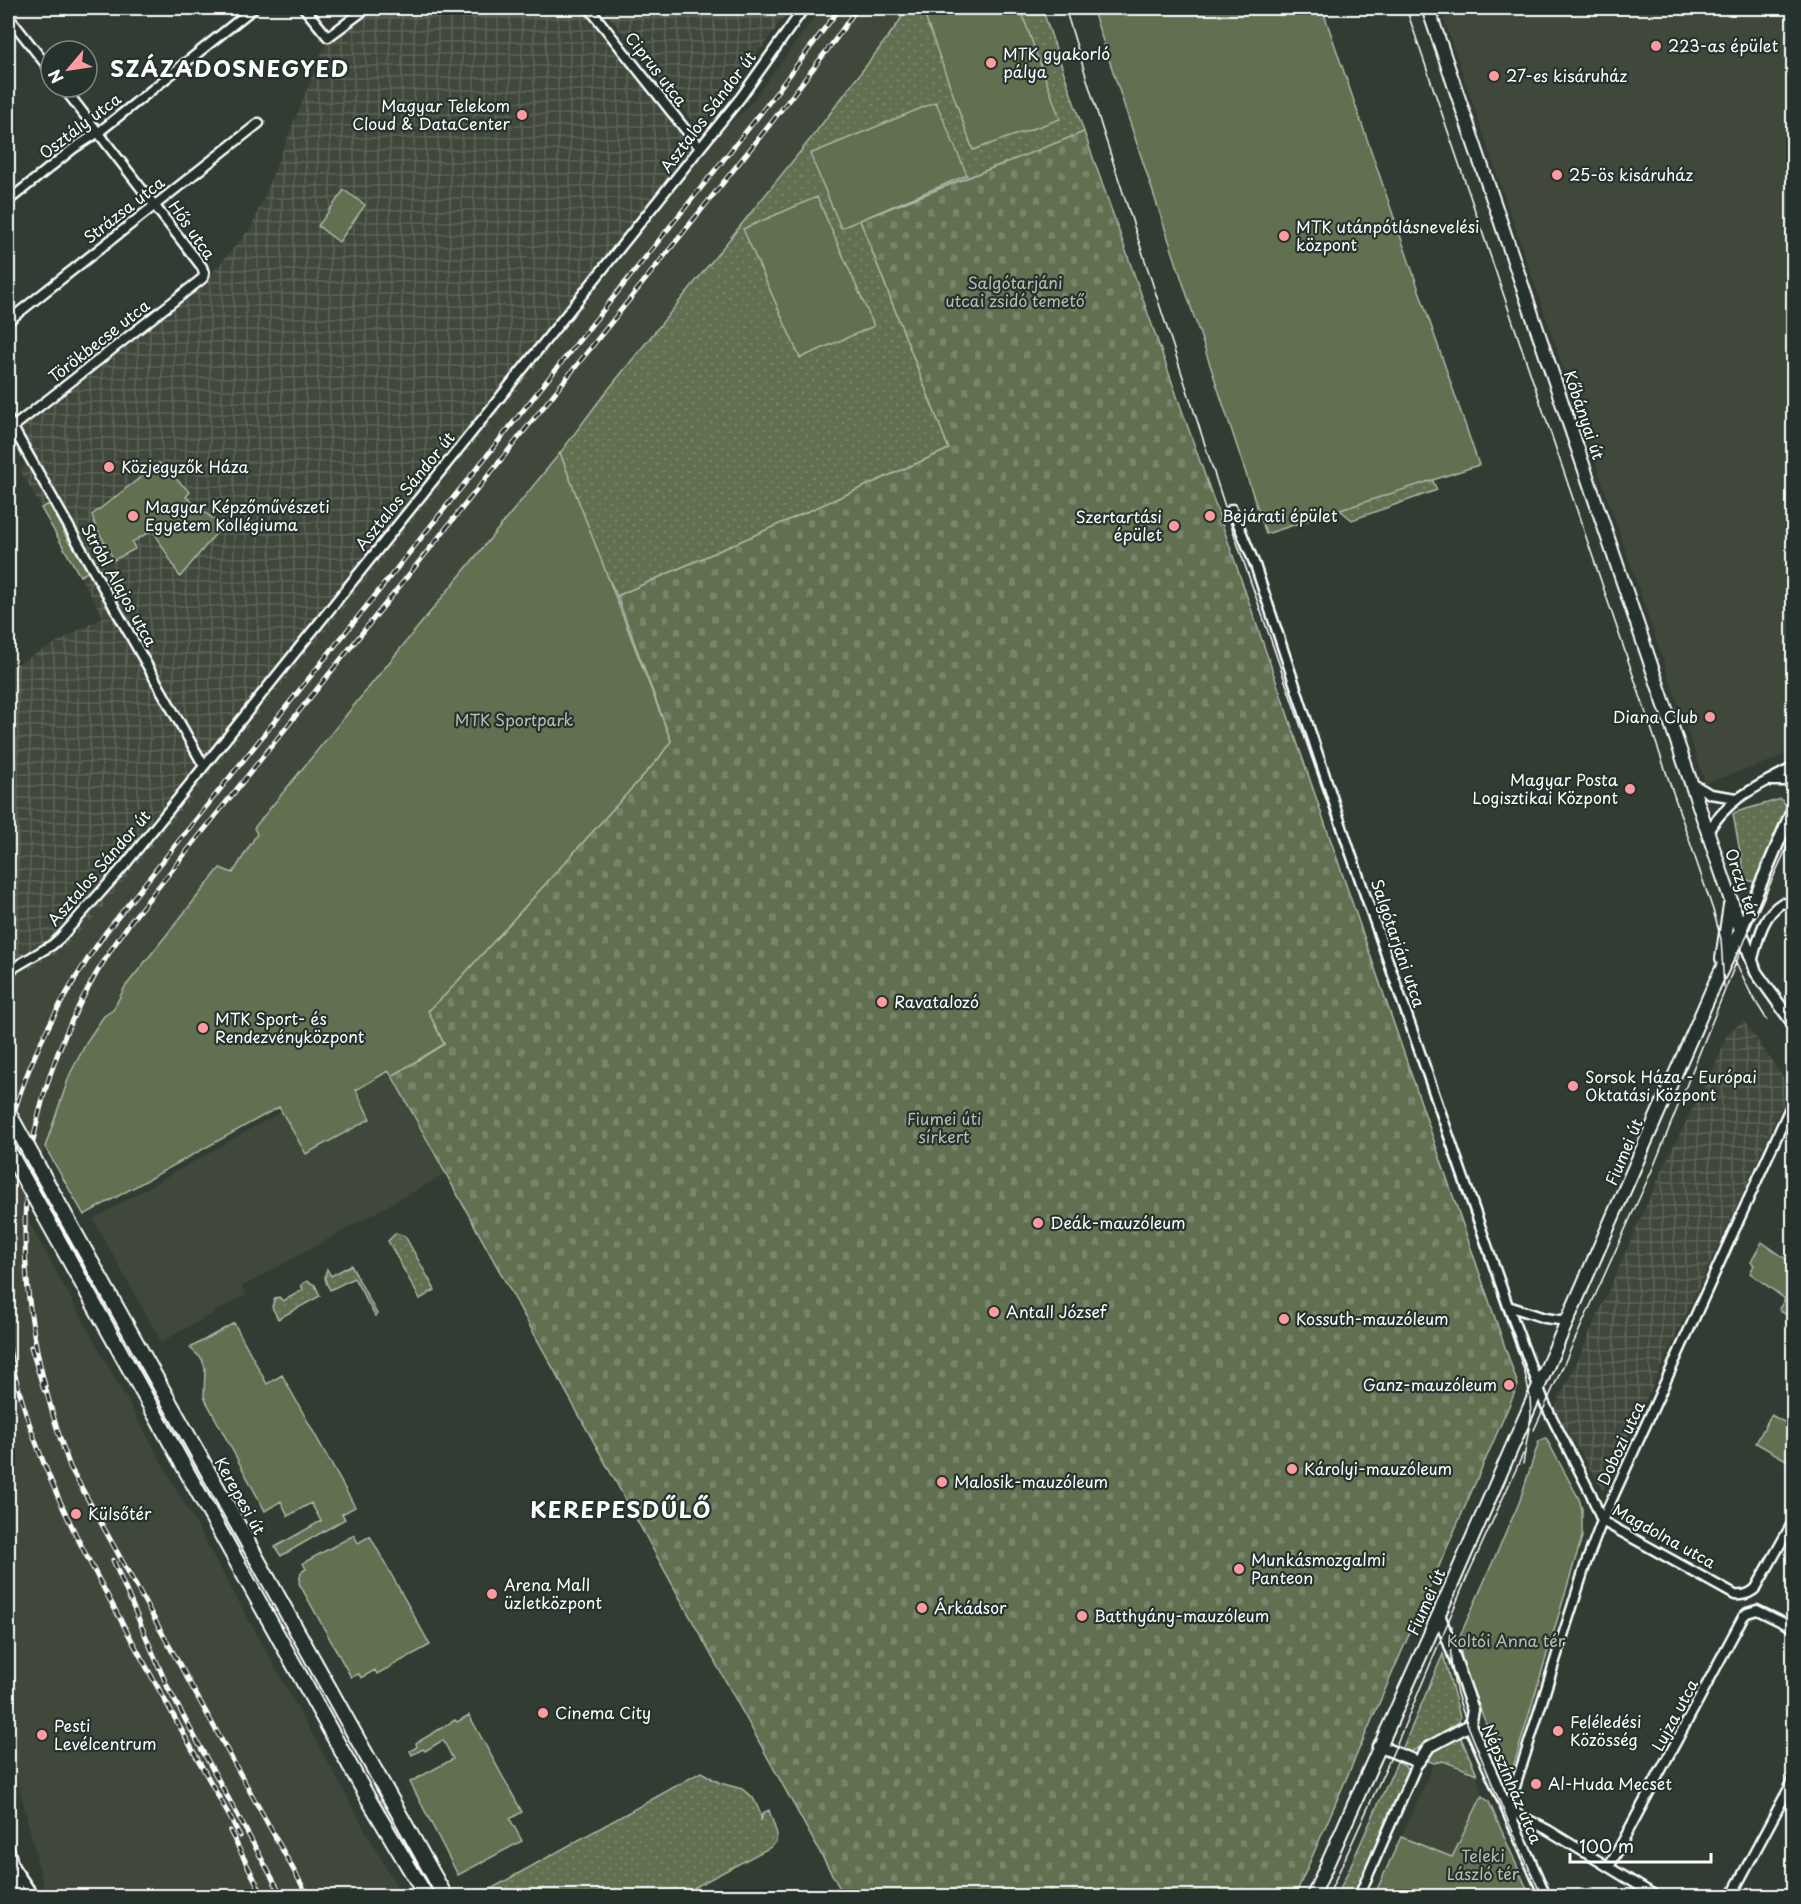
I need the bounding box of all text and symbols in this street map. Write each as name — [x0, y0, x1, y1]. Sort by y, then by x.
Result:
street label: Ciprus utca — [620, 26, 694, 111]
place label: 223-as épület — [1668, 33, 1779, 57]
north arrow — [39, 39, 99, 99]
marker: 223-as épület — [1649, 39, 1663, 53]
place label: MTK gyakorló pálya — [1003, 41, 1110, 83]
street label: Asztalos Sándor út — [654, 45, 761, 177]
district label: SZÁZADOSNEGYED — [110, 51, 350, 84]
marker: MTK gyakorló pálya — [984, 56, 998, 70]
place label: 27-es kisáruház — [1506, 63, 1627, 87]
text: N — [41, 65, 69, 88]
marker: 27-es kisáruház — [1487, 69, 1501, 83]
street label: Osztály utca — [33, 86, 125, 164]
place label: Magyar Telekom Cloud & DataCenter — [352, 93, 511, 135]
marker: Magyar Telekom Cloud & DataCenter — [515, 108, 529, 122]
place label: 25-ös kisáruház — [1569, 162, 1693, 186]
marker: 25-ös kisáruház — [1550, 168, 1564, 182]
street label: Strázsa utca — [78, 170, 169, 249]
street label: Hős utca — [164, 195, 222, 264]
place label: MTK utánpótlásnevelési központ — [1296, 214, 1480, 256]
marker: MTK utánpótlásnevelési központ — [1277, 229, 1291, 243]
park label: Salgótarjáni utcai zsidó temető — [945, 270, 1085, 312]
street label: Törökbecse utca — [43, 293, 154, 387]
street label: Kőbányai út — [1558, 367, 1612, 463]
street label: Asztalos Sándor út — [349, 426, 460, 555]
place label: Közjegyzők Háza — [121, 454, 249, 478]
marker: Közjegyzők Háza — [102, 460, 116, 474]
place label: Magyar Képzőművészeti Egyetem Kollégiuma — [145, 494, 330, 536]
place label: Bejárati épület — [1222, 503, 1338, 527]
place label: Szertartási épület — [1076, 504, 1162, 546]
marker: Magyar Képzőművészeti Egyetem Kollégiuma — [126, 509, 140, 523]
marker: Bejárati épület — [1203, 509, 1217, 523]
street label: Stróbl Alajos utca — [76, 519, 164, 651]
marker: Szertartási épület — [1167, 519, 1181, 533]
place label: Diana Club — [1613, 704, 1698, 728]
park label: MTK Sportpark — [455, 707, 574, 731]
marker: Diana Club — [1703, 710, 1717, 724]
place label: Magyar Posta Logisztikai Központ — [1472, 767, 1619, 809]
marker: Magyar Posta Logisztikai Központ — [1623, 782, 1637, 796]
street label: Asztalos Sándor út — [41, 804, 156, 930]
street label: Orczy tér — [1720, 845, 1766, 921]
street label: Salgótarjáni utca — [1366, 875, 1432, 1010]
place label: Ravatalozó — [894, 989, 979, 1013]
marker: Ravatalozó — [875, 995, 889, 1009]
place label: MTK Sport- és Rendezvényközpont — [215, 1006, 365, 1048]
marker: MTK Sport- és Rendezvényközpont — [196, 1021, 210, 1035]
place label: Sorsok Háza - Európai Oktatási Központ — [1585, 1064, 1757, 1106]
marker: Sorsok Háza - Európai Oktatási Központ — [1566, 1079, 1580, 1093]
park label: Fiumei úti sírkert — [907, 1106, 981, 1148]
street label: Fiumei út — [1598, 1114, 1648, 1189]
place label: Deák-mauzóleum — [1050, 1210, 1186, 1234]
marker: Deák-mauzóleum — [1031, 1216, 1045, 1230]
place label: Antall József — [1006, 1299, 1108, 1323]
marker: Antall József — [987, 1305, 1001, 1319]
place label: Kossuth-mauzóleum — [1296, 1306, 1449, 1330]
marker: Kossuth-mauzóleum — [1277, 1312, 1291, 1326]
place label: Ganz-mauzóleum — [1363, 1372, 1497, 1396]
marker: Ganz-mauzóleum — [1502, 1378, 1516, 1392]
street label: Dobozi utca — [1590, 1397, 1650, 1489]
street label: Kerepesi út — [210, 1452, 272, 1539]
place label: Károlyi-mauzóleum — [1304, 1456, 1452, 1480]
marker: Károlyi-mauzóleum — [1285, 1462, 1299, 1476]
place label: Malosik-mauzóleum — [954, 1469, 1108, 1493]
marker: Malosik-mauzóleum — [935, 1475, 949, 1489]
district label: KEREPESDŰLŐ — [530, 1492, 712, 1525]
street label: Magdolna utca — [1609, 1497, 1720, 1573]
place label: Külsőtér — [88, 1501, 152, 1525]
marker: Külsőtér — [69, 1507, 83, 1521]
place label: Munkásmozgalmi Panteon — [1251, 1547, 1386, 1589]
marker: Munkásmozgalmi Panteon — [1232, 1562, 1246, 1576]
street label: Fiumei út — [1400, 1564, 1451, 1639]
place label: Arena Mall üzletközpont — [504, 1572, 602, 1614]
marker: Arena Mall üzletközpont — [485, 1587, 499, 1601]
place label: Árkádsor — [934, 1595, 1007, 1619]
marker: Árkádsor — [915, 1601, 929, 1615]
place label: Batthyány-mauzóleum — [1094, 1603, 1269, 1627]
marker: Batthyány-mauzóleum — [1075, 1609, 1089, 1623]
park label: Koltói Anna tér — [1447, 1628, 1566, 1652]
street label: Lujza utca — [1645, 1674, 1703, 1755]
place label: Cinema City — [555, 1700, 651, 1724]
marker: Cinema City — [536, 1706, 550, 1720]
place label: Feléledési Közösség — [1570, 1709, 1641, 1751]
place label: Pesti Levélcentrum — [54, 1713, 156, 1755]
street label: Népszínház utca — [1477, 1720, 1549, 1847]
marker: Feléledési Közösség — [1551, 1724, 1565, 1738]
marker: Pesti Levélcentrum — [35, 1728, 49, 1742]
place label: Al-Huda Mecset — [1548, 1771, 1672, 1795]
marker: Al-Huda Mecset — [1529, 1777, 1543, 1791]
scale bar — [1570, 1826, 1711, 1864]
text: 100 m — [1579, 1832, 1634, 1859]
park label: Teleki László tér — [1447, 1843, 1520, 1885]

